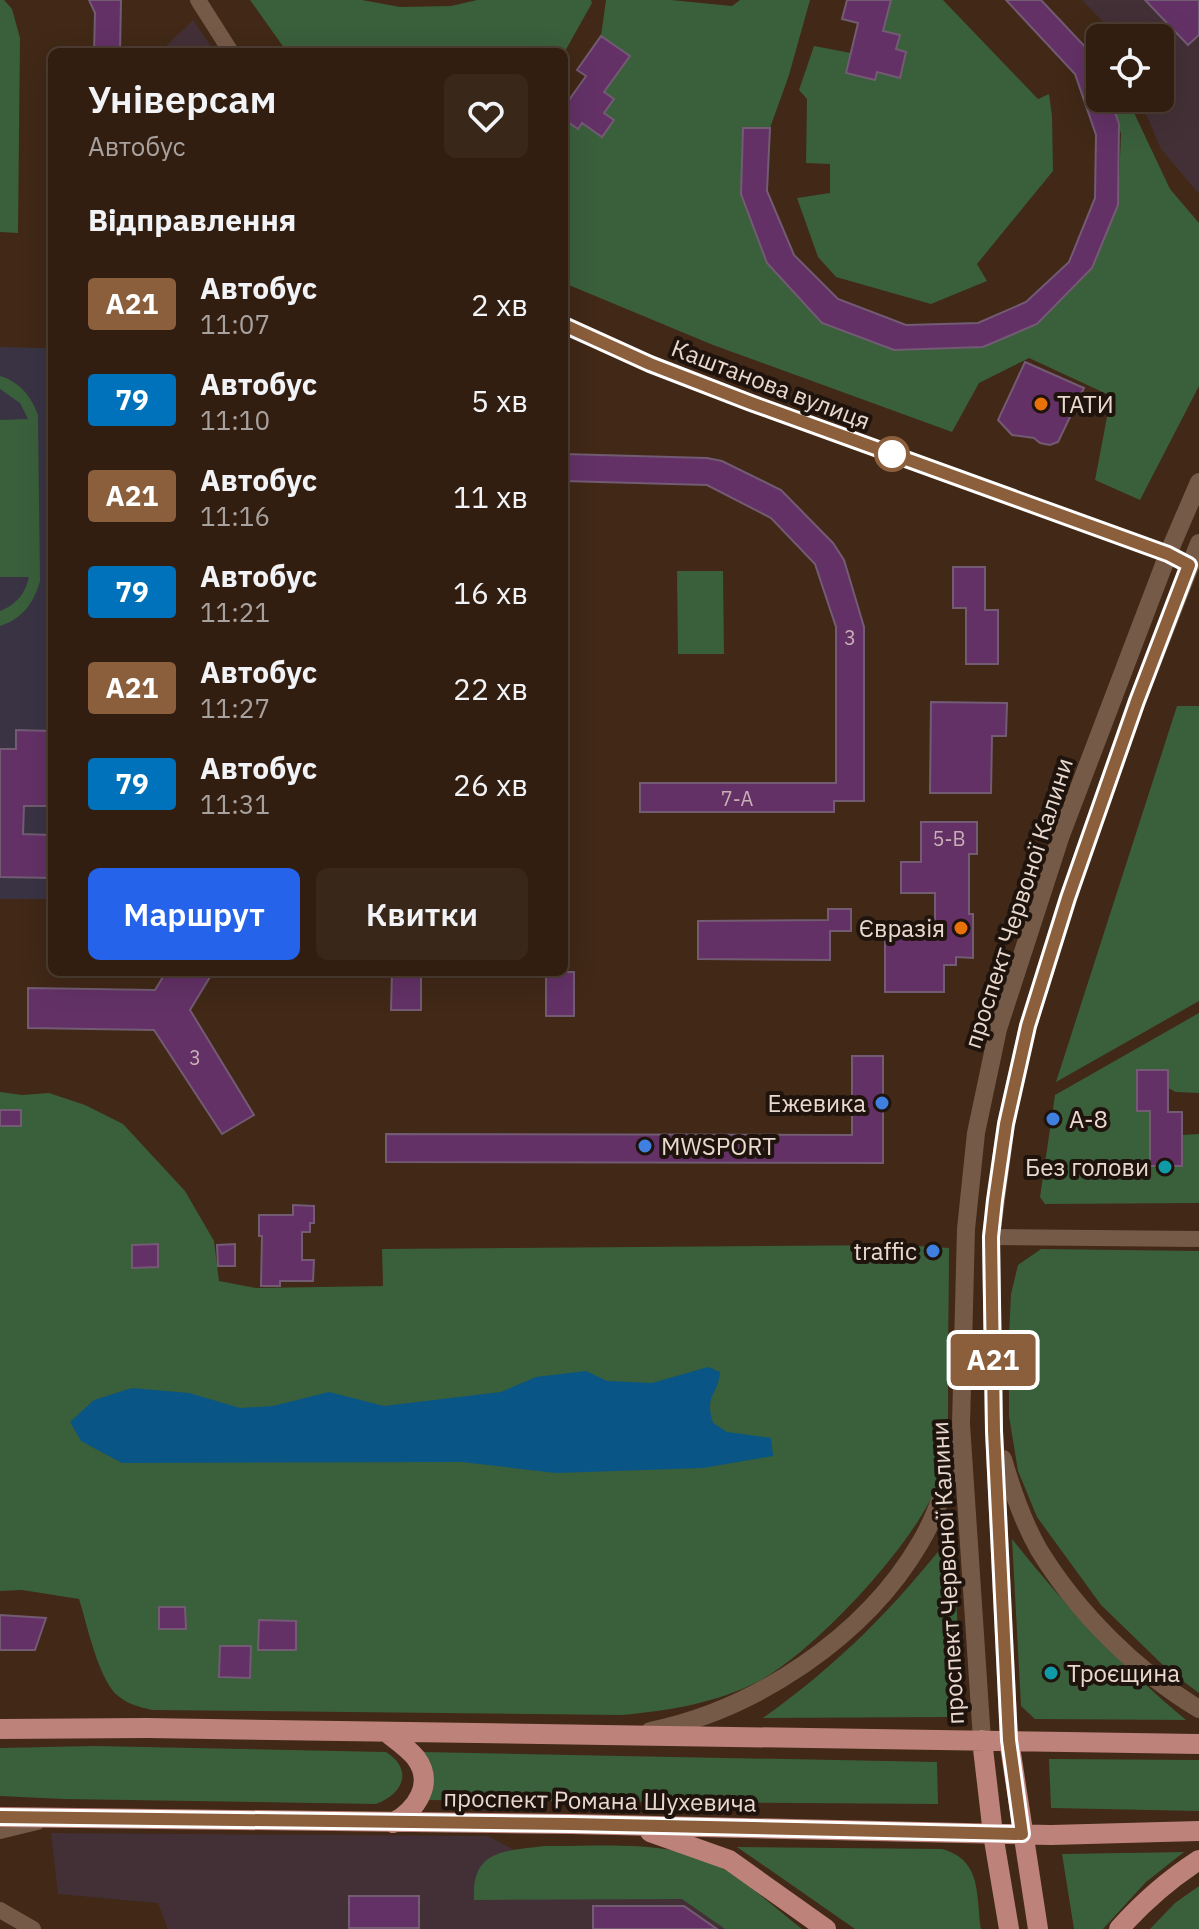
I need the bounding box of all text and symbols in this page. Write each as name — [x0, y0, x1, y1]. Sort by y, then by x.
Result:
map controls — [1086, 24, 1174, 112]
button: locate — [1086, 24, 1174, 112]
text: Універсам — [88, 74, 277, 123]
button: heart — [444, 74, 528, 158]
text: Автобус — [88, 129, 186, 163]
text: Відправлення — [88, 200, 296, 239]
text: Автобус — [200, 268, 317, 307]
text: А21 — [106, 285, 158, 322]
text: 2 хв — [471, 285, 528, 324]
text: 11:07 — [200, 307, 270, 341]
street label: Каштанова вулиця — [667, 331, 875, 437]
text: Автобус — [200, 364, 317, 403]
text: 79 — [115, 381, 149, 418]
text: 5 хв — [471, 381, 528, 420]
place label: ТАТИ — [1057, 388, 1114, 420]
marker: ТАТИ — [1032, 395, 1050, 413]
text: 11:10 — [200, 403, 270, 437]
unlabelled marker — [875, 437, 909, 471]
text: Автобус — [200, 460, 317, 499]
text: А21 — [106, 477, 158, 514]
text: 11 хв — [453, 477, 528, 516]
text: 11:16 — [200, 499, 270, 533]
text: Автобус — [200, 556, 317, 595]
text: 79 — [115, 573, 149, 610]
text: 16 хв — [453, 573, 528, 612]
text: 11:21 — [200, 595, 270, 629]
house number: 3 — [844, 624, 856, 651]
text: Автобус — [200, 652, 317, 691]
text: А21 — [106, 669, 158, 706]
text: 22 хв — [453, 669, 528, 708]
text: 11:27 — [200, 691, 270, 725]
text: Автобус — [200, 748, 317, 787]
street label: проспект Червоної Калини — [956, 754, 1080, 1052]
text: 79 — [115, 765, 149, 802]
text: 26 хв — [453, 765, 528, 804]
house number: 7-А — [721, 785, 753, 812]
text: 11:31 — [200, 787, 270, 821]
house number: 5-В — [932, 825, 966, 852]
button: Маршрут — [88, 868, 300, 960]
button: Квитки — [316, 868, 528, 960]
place label: Євразія — [859, 912, 945, 944]
marker: Євразія — [952, 919, 970, 937]
house number: 3 — [189, 1044, 201, 1071]
place label: Ежевика — [767, 1087, 866, 1119]
marker: Ежевика — [873, 1094, 891, 1112]
place label: А-8 — [1069, 1103, 1108, 1135]
marker: А-8 — [1044, 1110, 1062, 1128]
place label: MWSPORT — [661, 1130, 776, 1162]
marker: MWSPORT — [636, 1137, 654, 1155]
place label: Без голови — [1025, 1151, 1149, 1183]
marker: Без голови — [1156, 1158, 1174, 1176]
place label: traffic — [854, 1235, 917, 1267]
marker: traffic — [924, 1242, 942, 1260]
line badge: А21 — [947, 1334, 1039, 1386]
text: А21 — [967, 1341, 1019, 1378]
street label: проспект Червоної Калини — [923, 1421, 971, 1725]
place label: Троєщина — [1067, 1657, 1180, 1689]
marker: Троєщина — [1042, 1664, 1060, 1682]
street label: проспект Романа Шухевича — [443, 1781, 757, 1819]

